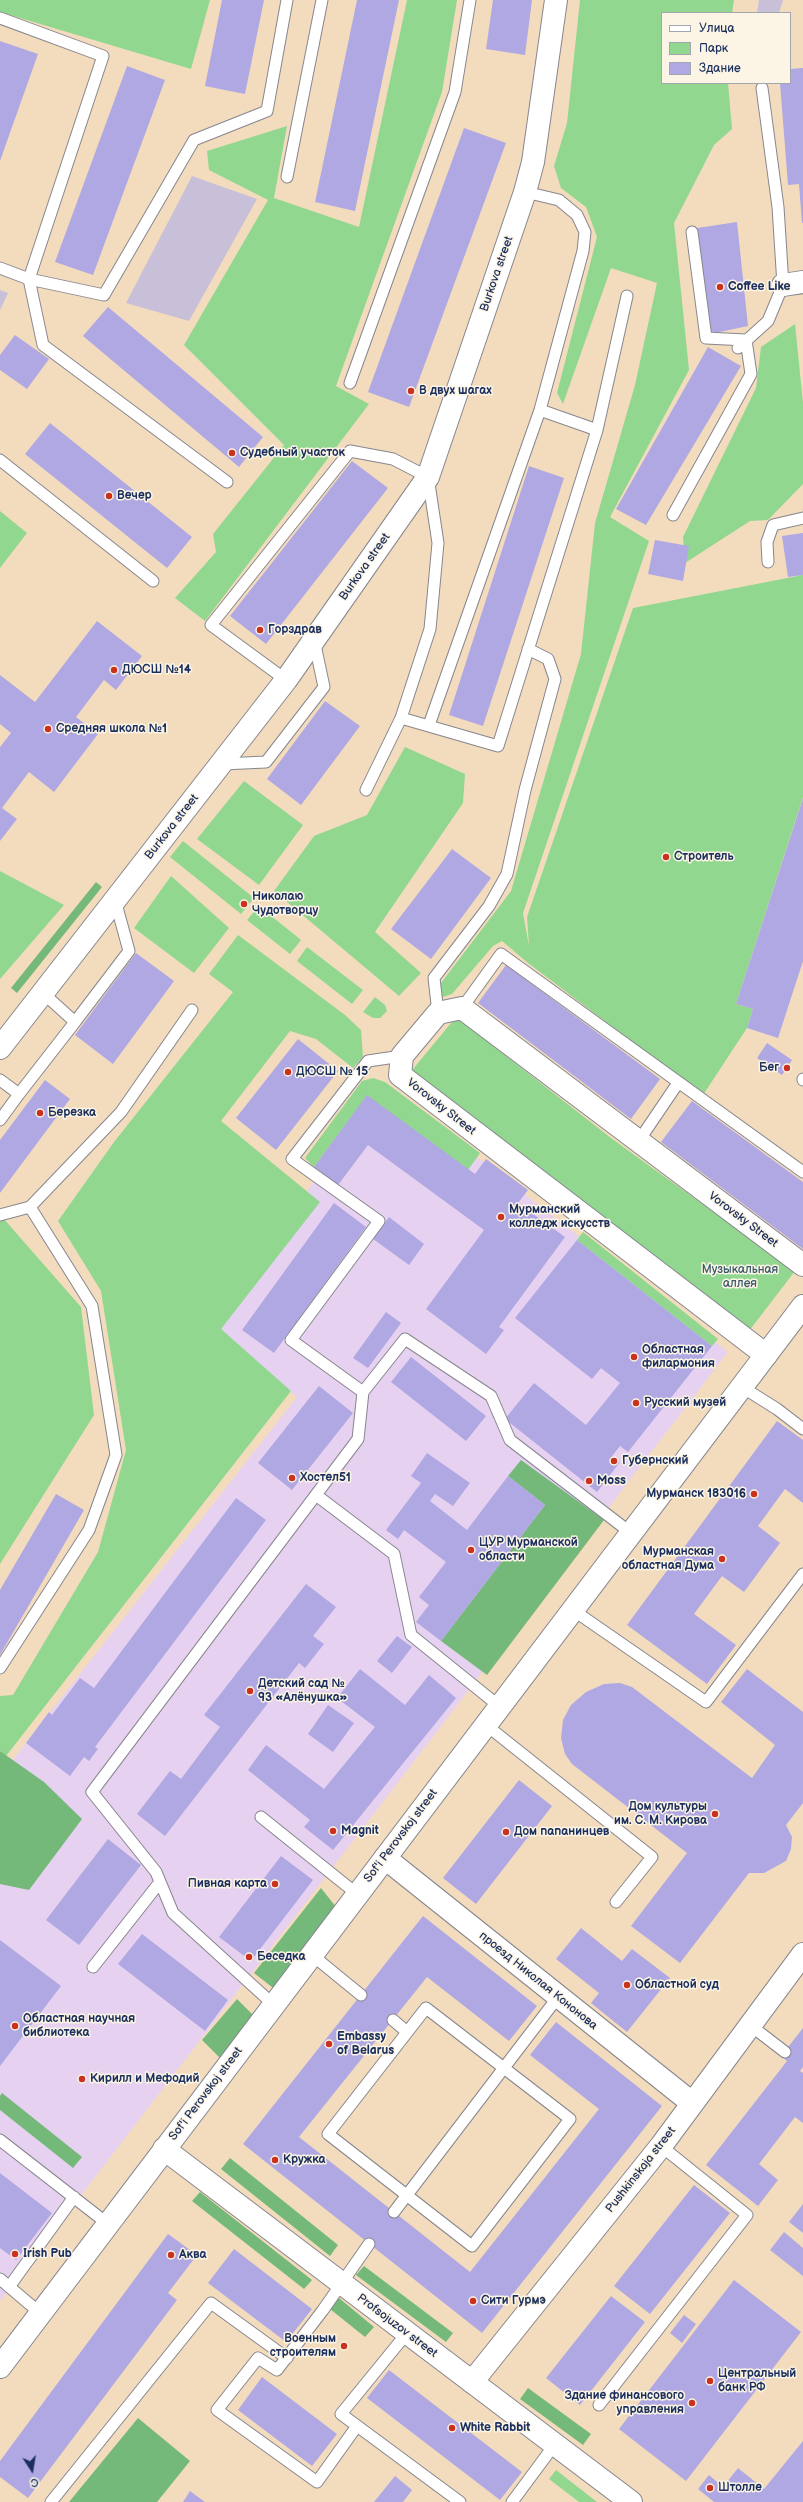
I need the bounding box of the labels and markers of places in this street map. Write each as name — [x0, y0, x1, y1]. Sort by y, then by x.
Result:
place label: Coffee Like — [728, 280, 790, 294]
marker: Coffee Like — [715, 282, 725, 292]
place label: В двух шагах — [419, 384, 492, 398]
marker: В двух шагах — [406, 386, 416, 396]
place label: Судебный участок — [240, 446, 345, 460]
marker: Судебный участок — [227, 448, 237, 458]
place label: Вечер — [117, 489, 152, 503]
marker: Вечер — [104, 491, 114, 501]
place label: Горздрав — [268, 623, 322, 637]
marker: Горздрав — [255, 625, 265, 635]
place label: ДЮСШ №14 — [122, 663, 191, 677]
marker: ДЮСШ №14 — [109, 665, 119, 675]
place label: Средняя школа №1 — [56, 722, 167, 736]
marker: Средняя школа №1 — [43, 724, 53, 734]
place label: Строитель — [674, 850, 734, 864]
marker: Строитель — [661, 852, 671, 862]
place label: Николаю Чудотворцу — [252, 890, 318, 918]
marker: Николаю Чудотворцу — [239, 899, 249, 909]
place label: Бег — [759, 1061, 779, 1075]
marker: Бег — [782, 1063, 792, 1073]
place label: ДЮСШ № 15 — [296, 1065, 368, 1079]
marker: ДЮСШ № 15 — [283, 1067, 293, 1077]
place label: Березка — [48, 1106, 96, 1120]
marker: Березка — [35, 1108, 45, 1118]
place label: Мурманский колледж искусств — [509, 1203, 610, 1231]
marker: Мурманский колледж искусств — [496, 1212, 506, 1222]
place label: Областная филармония — [642, 1343, 715, 1371]
marker: Областная филармония — [629, 1352, 639, 1362]
place label: Русский музей — [644, 1396, 726, 1410]
marker: Русский музей — [631, 1398, 641, 1408]
place label: Губернский — [622, 1454, 689, 1468]
marker: Губернский — [609, 1456, 619, 1466]
place label: Хостел51 — [300, 1471, 351, 1485]
marker: Хостел51 — [287, 1473, 297, 1483]
place label: Moss — [597, 1474, 626, 1488]
marker: Moss — [584, 1476, 594, 1486]
place label: Мурманск 183016 — [646, 1487, 746, 1501]
marker: Мурманск 183016 — [749, 1489, 759, 1499]
place label: ЦУР Мурманской области — [479, 1536, 578, 1564]
marker: ЦУР Мурманской области — [466, 1545, 476, 1555]
place label: Мурманская областная Дума — [622, 1545, 714, 1573]
marker: Мурманская областная Дума — [717, 1554, 727, 1564]
place label: Детский сад № 93 «Алёнушка» — [258, 1677, 347, 1705]
marker: Детский сад № 93 «Алёнушка» — [245, 1686, 255, 1696]
place label: Дом культуры им. С. М. Кирова — [614, 1800, 707, 1828]
marker: Дом культуры им. С. М. Кирова — [710, 1809, 720, 1819]
place label: Magnit — [341, 1824, 379, 1838]
place label: Дом папанинцев — [514, 1825, 609, 1839]
marker: Magnit — [328, 1826, 338, 1836]
marker: Дом папанинцев — [501, 1827, 511, 1837]
place label: Пивная карта — [188, 1877, 267, 1891]
marker: Пивная карта — [270, 1879, 280, 1889]
place label: Беседка — [257, 1950, 305, 1964]
marker: Беседка — [244, 1952, 254, 1962]
place label: Областной суд — [635, 1978, 719, 1992]
marker: Областной суд — [622, 1980, 632, 1990]
place label: Областная научная библиотека — [23, 2012, 135, 2040]
marker: Областная научная библиотека — [10, 2021, 20, 2031]
place label: Embassy of Belarus — [337, 2030, 394, 2058]
marker: Embassy of Belarus — [324, 2039, 334, 2049]
place label: Кирилл и Мефодий — [90, 2072, 199, 2086]
marker: Кирилл и Мефодий — [77, 2074, 87, 2084]
place label: Кружка — [283, 2153, 326, 2167]
marker: Кружка — [270, 2155, 280, 2165]
place label: Irish Pub — [23, 2247, 72, 2261]
place label: Аква — [179, 2248, 207, 2262]
marker: Irish Pub — [10, 2249, 20, 2259]
marker: Аква — [166, 2250, 176, 2260]
place label: Сити Гурмэ — [481, 2294, 546, 2308]
marker: Сити Гурмэ — [468, 2296, 478, 2306]
place label: Военным строителям — [270, 2332, 336, 2360]
marker: Военным строителям — [339, 2341, 349, 2351]
place label: Центральный банк РФ — [718, 2367, 796, 2395]
marker: Центральный банк РФ — [705, 2376, 715, 2386]
place label: Здание финансового управления — [564, 2389, 684, 2417]
marker: Здание финансового управления — [687, 2398, 697, 2408]
place label: White Rabbit — [460, 2421, 530, 2435]
marker: White Rabbit — [447, 2423, 457, 2433]
place label: Штолле — [718, 2481, 762, 2495]
marker: Штолле — [705, 2483, 715, 2493]

